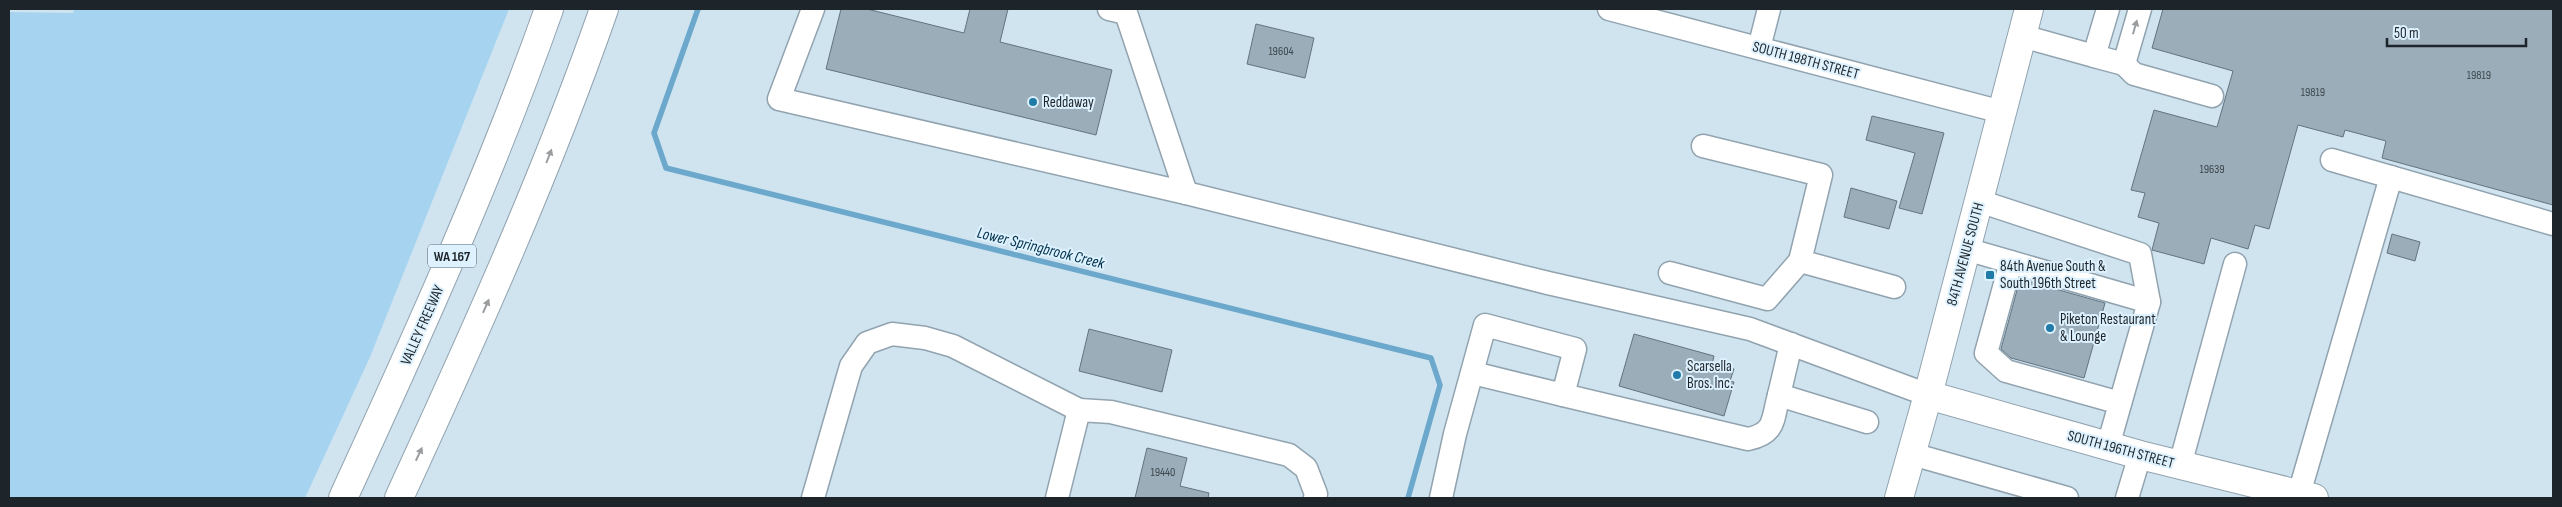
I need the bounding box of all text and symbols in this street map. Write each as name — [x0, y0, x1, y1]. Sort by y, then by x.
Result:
scale bar — [2387, 15, 2526, 47]
one-way arrow — [2131, 19, 2139, 34]
text: 50 m — [2394, 24, 2419, 43]
street label: SOUTH 198TH STREET — [1750, 37, 1861, 84]
house number: 19604 — [1268, 44, 1294, 59]
house number: 19819 — [2467, 68, 2491, 83]
house number: 19819 — [2301, 85, 2325, 100]
place label: Reddaway — [1043, 93, 1094, 112]
marker: Reddaway — [1027, 96, 1039, 108]
one-way arrow — [545, 148, 553, 163]
house number: 19639 — [2199, 162, 2225, 177]
street label: 84TH AVENUE SOUTH — [1943, 200, 1988, 308]
water label: Lower Springbrook Creek — [975, 223, 1107, 274]
road number: WA 167 — [428, 245, 476, 268]
place label: 84th Avenue South & South 196th Street — [2000, 257, 2106, 293]
marker: 84th Avenue South & South 196th Street — [1984, 269, 1996, 281]
street label: VALLEY FREEWAY — [396, 282, 449, 368]
one-way arrow — [483, 299, 491, 313]
place label: Piketon Restaurant & Lounge — [2060, 310, 2156, 346]
marker: Piketon Restaurant & Lounge — [2044, 322, 2056, 334]
place label: Scarsella Bros. Inc. — [1687, 357, 1733, 393]
marker: Scarsella Bros. Inc. — [1671, 369, 1683, 381]
street label: SOUTH 196TH STREET — [2066, 426, 2176, 473]
one-way arrow — [416, 447, 424, 461]
house number: 19440 — [1151, 465, 1175, 480]

